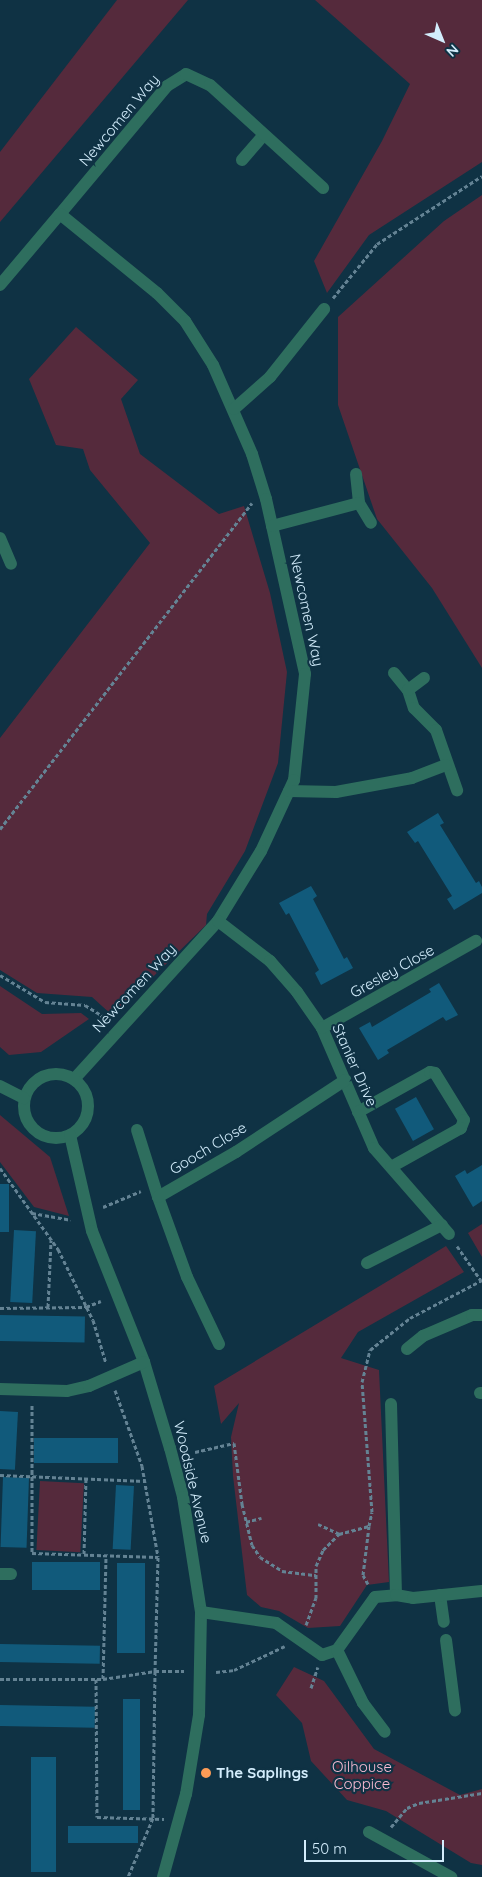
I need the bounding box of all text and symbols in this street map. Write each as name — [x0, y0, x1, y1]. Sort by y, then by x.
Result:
north arrow — [417, 15, 467, 65]
text: N — [442, 41, 462, 61]
street label: Newcomen Way — [75, 70, 163, 170]
street label: Newcomen Way — [286, 552, 328, 668]
street label: Newcomen Way — [88, 940, 180, 1036]
street label: Gresley Close — [347, 940, 437, 1002]
street label: Stanier Drive — [329, 1021, 381, 1109]
street label: Gooch Close — [166, 1118, 250, 1178]
street label: Woodside Avenue — [170, 1419, 216, 1545]
park label: Oilhouse Coppice — [332, 1757, 392, 1792]
place label: The Saplings — [216, 1764, 308, 1782]
marker: The Saplings — [200, 1767, 212, 1779]
scale bar — [307, 1830, 447, 1862]
text: 50 m — [312, 1839, 347, 1858]

